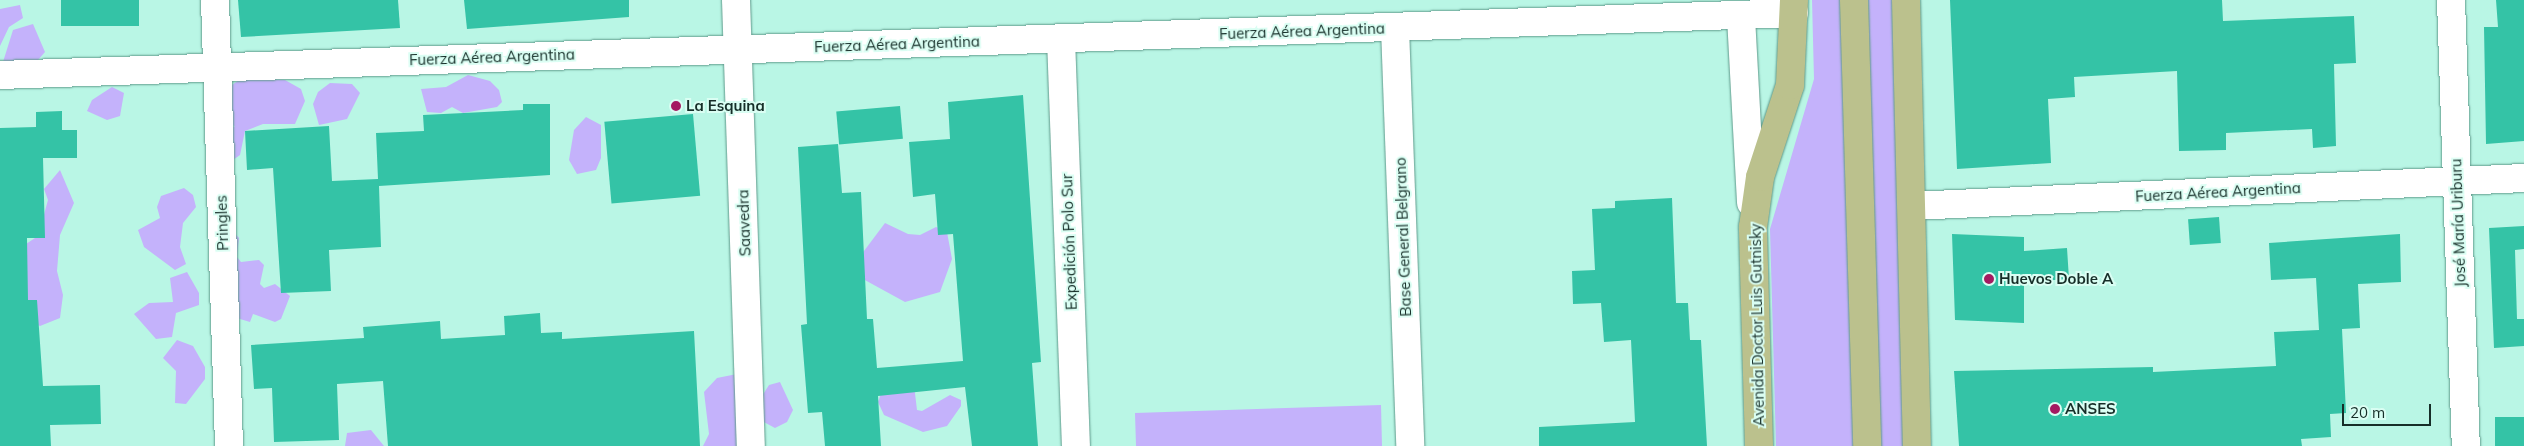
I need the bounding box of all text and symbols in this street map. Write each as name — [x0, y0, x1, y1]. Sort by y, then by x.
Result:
street label: Fuerza Aérea Argentina — [1219, 19, 1385, 43]
street label: Fuerza Aérea Argentina — [814, 32, 980, 56]
street label: Fuerza Aérea Argentina — [409, 45, 575, 69]
place label: La Esquina — [686, 97, 765, 115]
marker: La Esquina — [670, 100, 682, 112]
street label: Base General Belgrano — [1391, 157, 1415, 317]
street label: José María Uriburu — [2447, 158, 2469, 288]
street label: Expedición Polo Sur — [1058, 174, 1080, 310]
street label: Fuerza Aérea Argentina — [2135, 179, 2301, 205]
street label: Saavedra — [734, 189, 754, 257]
street label: Pringles — [212, 195, 232, 251]
street label: Avenida Doctor Luis Gutnisky — [1746, 223, 1768, 427]
place label: Huevos Doble A — [1999, 270, 2113, 288]
marker: Huevos Doble A — [1983, 273, 1995, 285]
scale bar — [2344, 394, 2433, 426]
place label: ANSES — [2065, 400, 2116, 418]
marker: ANSES — [2049, 403, 2061, 415]
text: 20 m — [2350, 403, 2385, 422]

